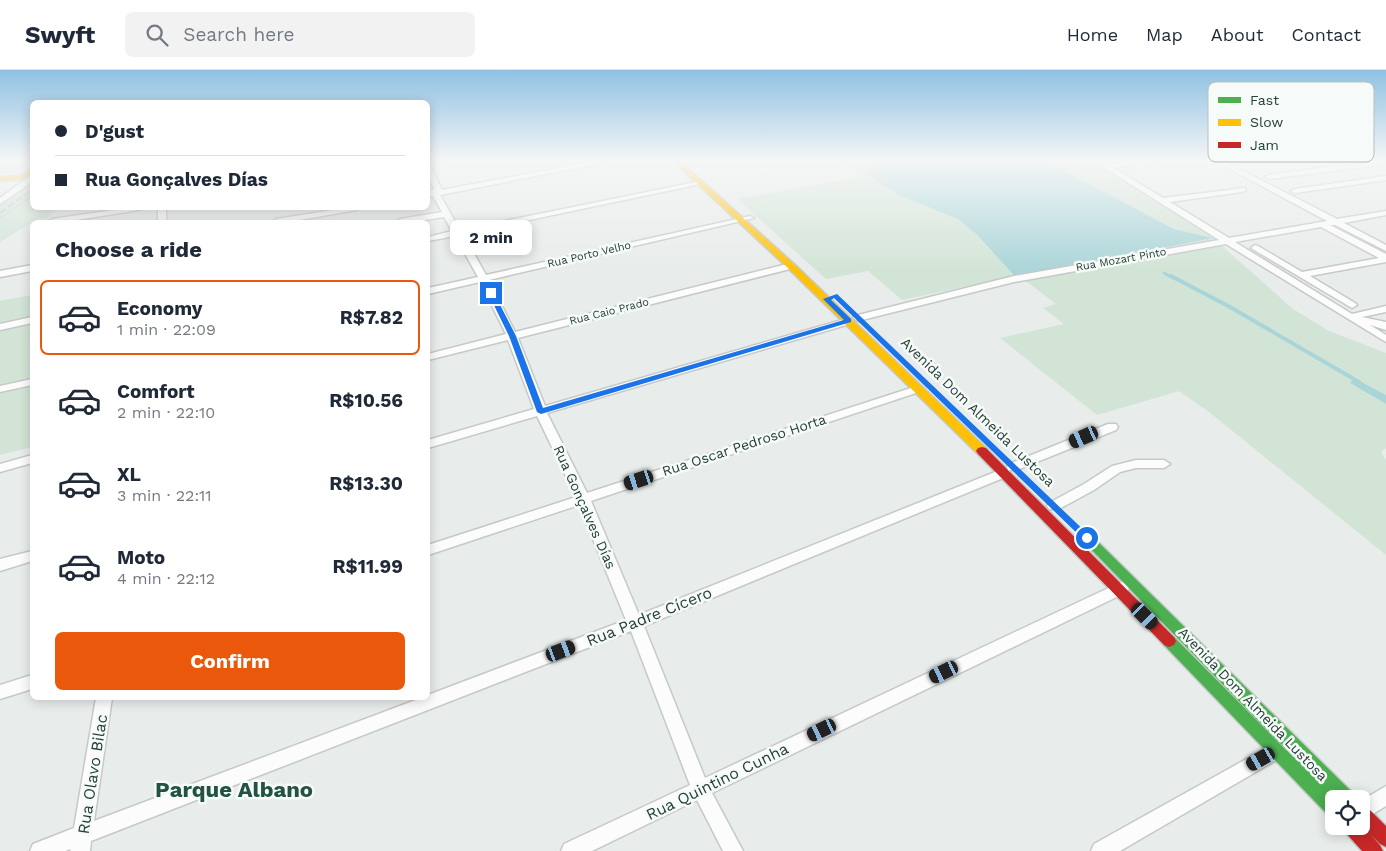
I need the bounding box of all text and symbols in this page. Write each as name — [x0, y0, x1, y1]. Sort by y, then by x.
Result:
search box — [125, 12, 475, 57]
text: Swyft — [25, 21, 95, 49]
icon: search — [143, 21, 171, 49]
text: Search here — [183, 23, 295, 46]
text: Home — [1067, 24, 1118, 45]
text: Map — [1146, 24, 1183, 45]
text: About — [1211, 24, 1263, 45]
text: Contact — [1291, 24, 1361, 45]
legend — [1208, 82, 1374, 162]
text: Fast — [1250, 92, 1279, 108]
text: Slow — [1250, 114, 1283, 130]
text: D'gust — [85, 120, 144, 143]
text: Jam — [1250, 137, 1279, 153]
text: Rua Gonçalves Días — [85, 168, 268, 191]
callout: 2 min — [450, 220, 532, 256]
text: 2 min — [469, 228, 513, 247]
text: Choose a ride — [55, 237, 202, 262]
street label: Rua Porto Velho — [546, 239, 632, 270]
street label: Rua Mozart Pinto — [1075, 245, 1167, 274]
route end — [480, 282, 502, 304]
icon: car — [57, 295, 102, 340]
street label: Rua Caio Prado — [568, 295, 650, 328]
text: Economy — [117, 297, 202, 320]
text: R$7.82 — [340, 306, 403, 329]
text: 1 min · 22:09 — [117, 320, 216, 339]
street label: Avenida Dom Almeida Lustosa — [898, 334, 1058, 490]
icon: car — [57, 378, 102, 423]
text: Comfort — [117, 380, 195, 403]
text: R$10.56 — [329, 389, 403, 412]
text: 2 min · 22:10 — [117, 403, 215, 422]
street label: Rua Oscar Pedroso Horta — [660, 411, 828, 479]
car — [1067, 424, 1100, 450]
street label: Rua Gonçalves Días — [551, 443, 619, 571]
icon: car — [57, 461, 102, 506]
text: XL — [117, 463, 141, 486]
car — [622, 468, 655, 492]
text: R$13.30 — [329, 472, 403, 495]
text: 3 min · 22:11 — [117, 486, 212, 505]
route start — [1076, 527, 1098, 549]
icon: car — [57, 544, 102, 589]
text: Moto — [117, 546, 165, 569]
text: R$11.99 — [332, 555, 403, 578]
text: 4 min · 22:12 — [117, 569, 215, 588]
street label: Rua Padre Cícero — [584, 583, 715, 650]
car — [1129, 600, 1160, 632]
street label: Avenida Dom Almeida Lustosa — [1175, 624, 1331, 784]
button: Confirm — [55, 632, 405, 690]
car — [544, 639, 577, 663]
car — [927, 659, 960, 685]
street label: Rua Olavo Bilac — [74, 713, 111, 835]
car — [805, 717, 838, 743]
street label: Rua Quintino Cunha — [643, 739, 791, 824]
car — [1244, 745, 1277, 773]
district label: Parque Albano — [155, 777, 313, 802]
map controls — [1325, 790, 1370, 835]
button: locate — [1325, 790, 1370, 835]

